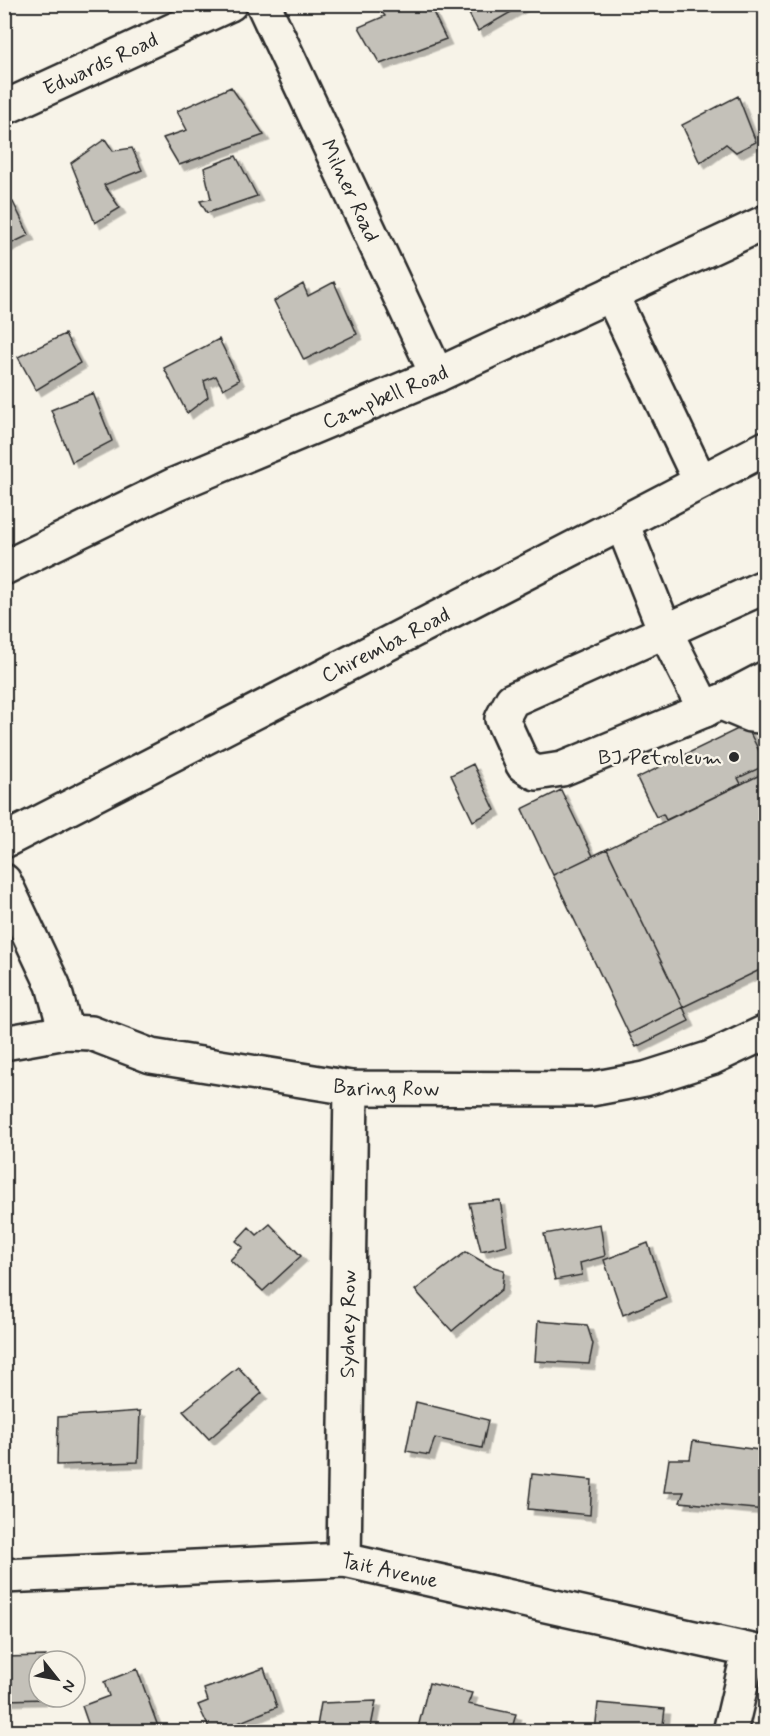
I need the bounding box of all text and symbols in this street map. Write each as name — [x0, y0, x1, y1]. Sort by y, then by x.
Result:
street label: Edwards Road — [39, 26, 163, 103]
street label: Milner Road — [313, 135, 386, 247]
street label: Campbell Road — [318, 359, 453, 436]
street label: Chiremba Road — [317, 601, 455, 690]
place label: BJ Petroleum — [598, 744, 722, 772]
marker: BJ Petroleum — [727, 750, 741, 764]
street label: Baring Row — [331, 1072, 439, 1103]
street label: Sydney Row — [334, 1270, 363, 1378]
street label: Tait Avenue — [338, 1547, 441, 1596]
north arrow — [27, 1649, 87, 1709]
text: N — [57, 1676, 80, 1696]

